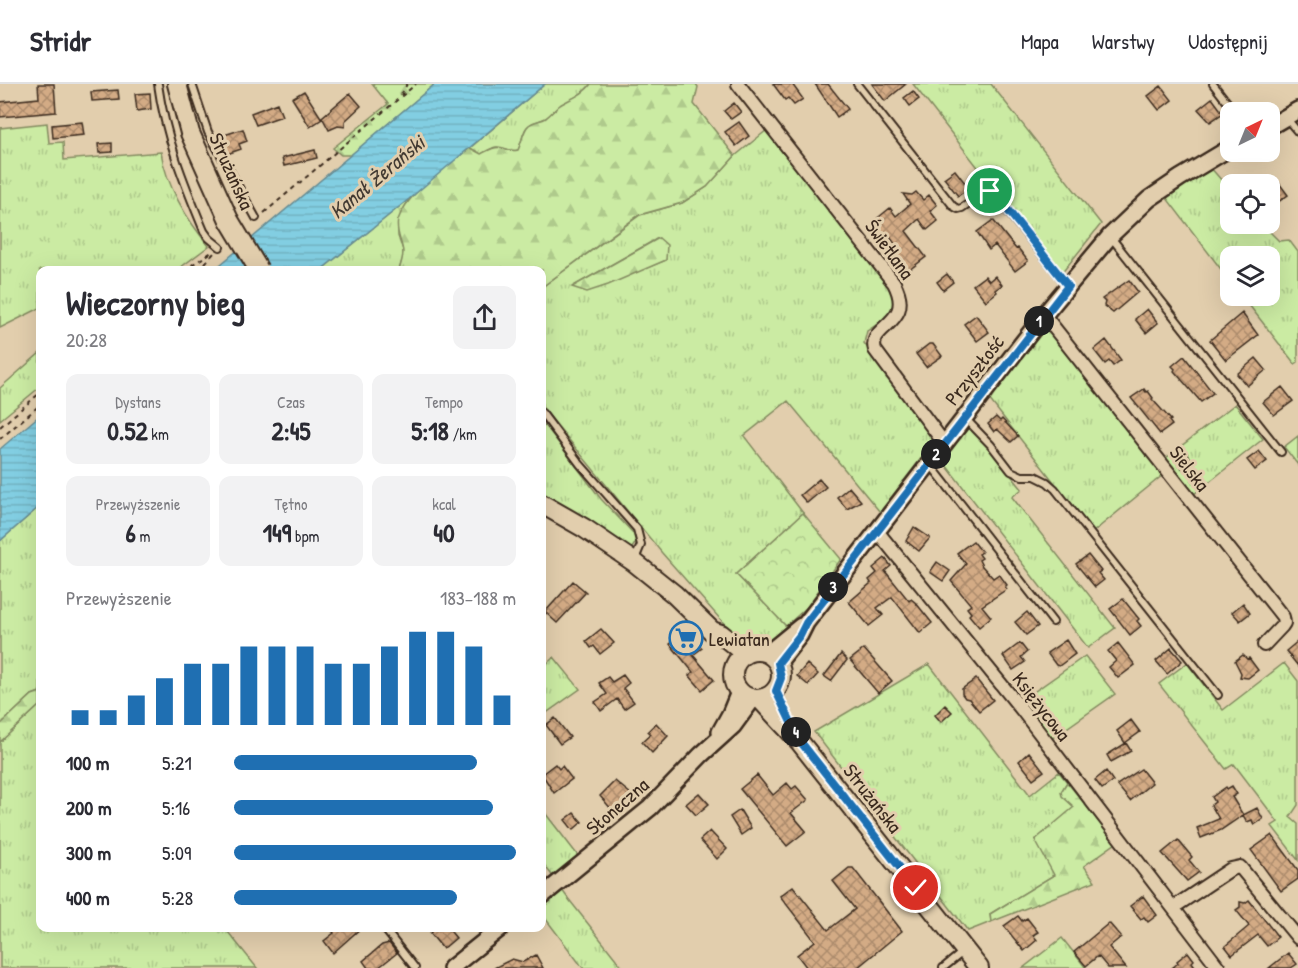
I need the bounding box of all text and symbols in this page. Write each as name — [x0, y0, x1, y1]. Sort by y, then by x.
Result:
text: Stridr — [30, 22, 91, 60]
text: Mapa — [1021, 27, 1059, 56]
text: Warstwy — [1092, 27, 1155, 56]
text: Udostępnij — [1188, 27, 1268, 56]
north arrow — [1220, 102, 1280, 162]
map controls — [1220, 102, 1280, 306]
water label: Kanał Żerański — [323, 127, 433, 225]
street label: Strużańska — [203, 128, 261, 214]
pin — [964, 165, 1015, 216]
icon: arrive — [973, 174, 1006, 207]
button: locate — [1220, 174, 1280, 234]
street label: Świetlana — [859, 214, 921, 284]
button: layers — [1220, 246, 1280, 306]
text: Wieczorny bieg — [66, 281, 245, 325]
button: share — [453, 286, 516, 349]
pin: 1 — [1024, 306, 1054, 336]
text: 1 — [1036, 310, 1042, 332]
text: 20:28 — [66, 326, 107, 353]
street label: Przyszłość — [938, 329, 1010, 411]
text: Dystans — [115, 391, 161, 413]
text: Czas — [277, 391, 305, 413]
text: Tempo — [425, 391, 463, 413]
text: 0.52 — [107, 413, 148, 448]
text: 2:45 — [272, 413, 310, 448]
text: 5:18 — [411, 413, 449, 448]
text: km — [148, 423, 169, 445]
text: /km — [449, 423, 477, 445]
pin: 2 — [921, 439, 951, 469]
street label: Sielska — [1164, 440, 1216, 496]
text: 2 — [932, 443, 940, 465]
text: Przewyższenie — [96, 493, 180, 515]
text: Tętno — [274, 493, 308, 515]
text: kcal — [432, 493, 456, 515]
text: 6 — [126, 515, 136, 550]
text: 149 — [263, 515, 291, 550]
text: 40 — [433, 515, 455, 550]
text: m — [136, 525, 150, 547]
text: bpm — [291, 525, 319, 547]
pin: 3 — [818, 572, 848, 602]
text: 3 — [829, 576, 837, 598]
text: Przewyższenie — [66, 584, 172, 611]
text: 183–188 m — [440, 584, 516, 611]
supermarket icon: Lewiatan — [668, 620, 704, 656]
place label: Lewiatan — [709, 625, 770, 652]
street label: Księżycowa — [1007, 666, 1078, 746]
pin: 4 — [781, 717, 811, 747]
text: 4 — [793, 721, 799, 743]
text: 100 m — [66, 749, 109, 776]
text: 5:21 — [162, 749, 192, 776]
street label: Strużańska — [837, 758, 909, 838]
street label: Słoneczna — [580, 771, 654, 841]
text: 200 m — [66, 794, 111, 821]
text: 5:16 — [162, 794, 190, 821]
text: 300 m — [66, 839, 111, 866]
text: 5:09 — [162, 839, 191, 866]
pin — [890, 862, 941, 913]
icon: check — [899, 871, 932, 904]
text: 400 m — [66, 884, 110, 911]
text: 5:28 — [162, 884, 193, 911]

